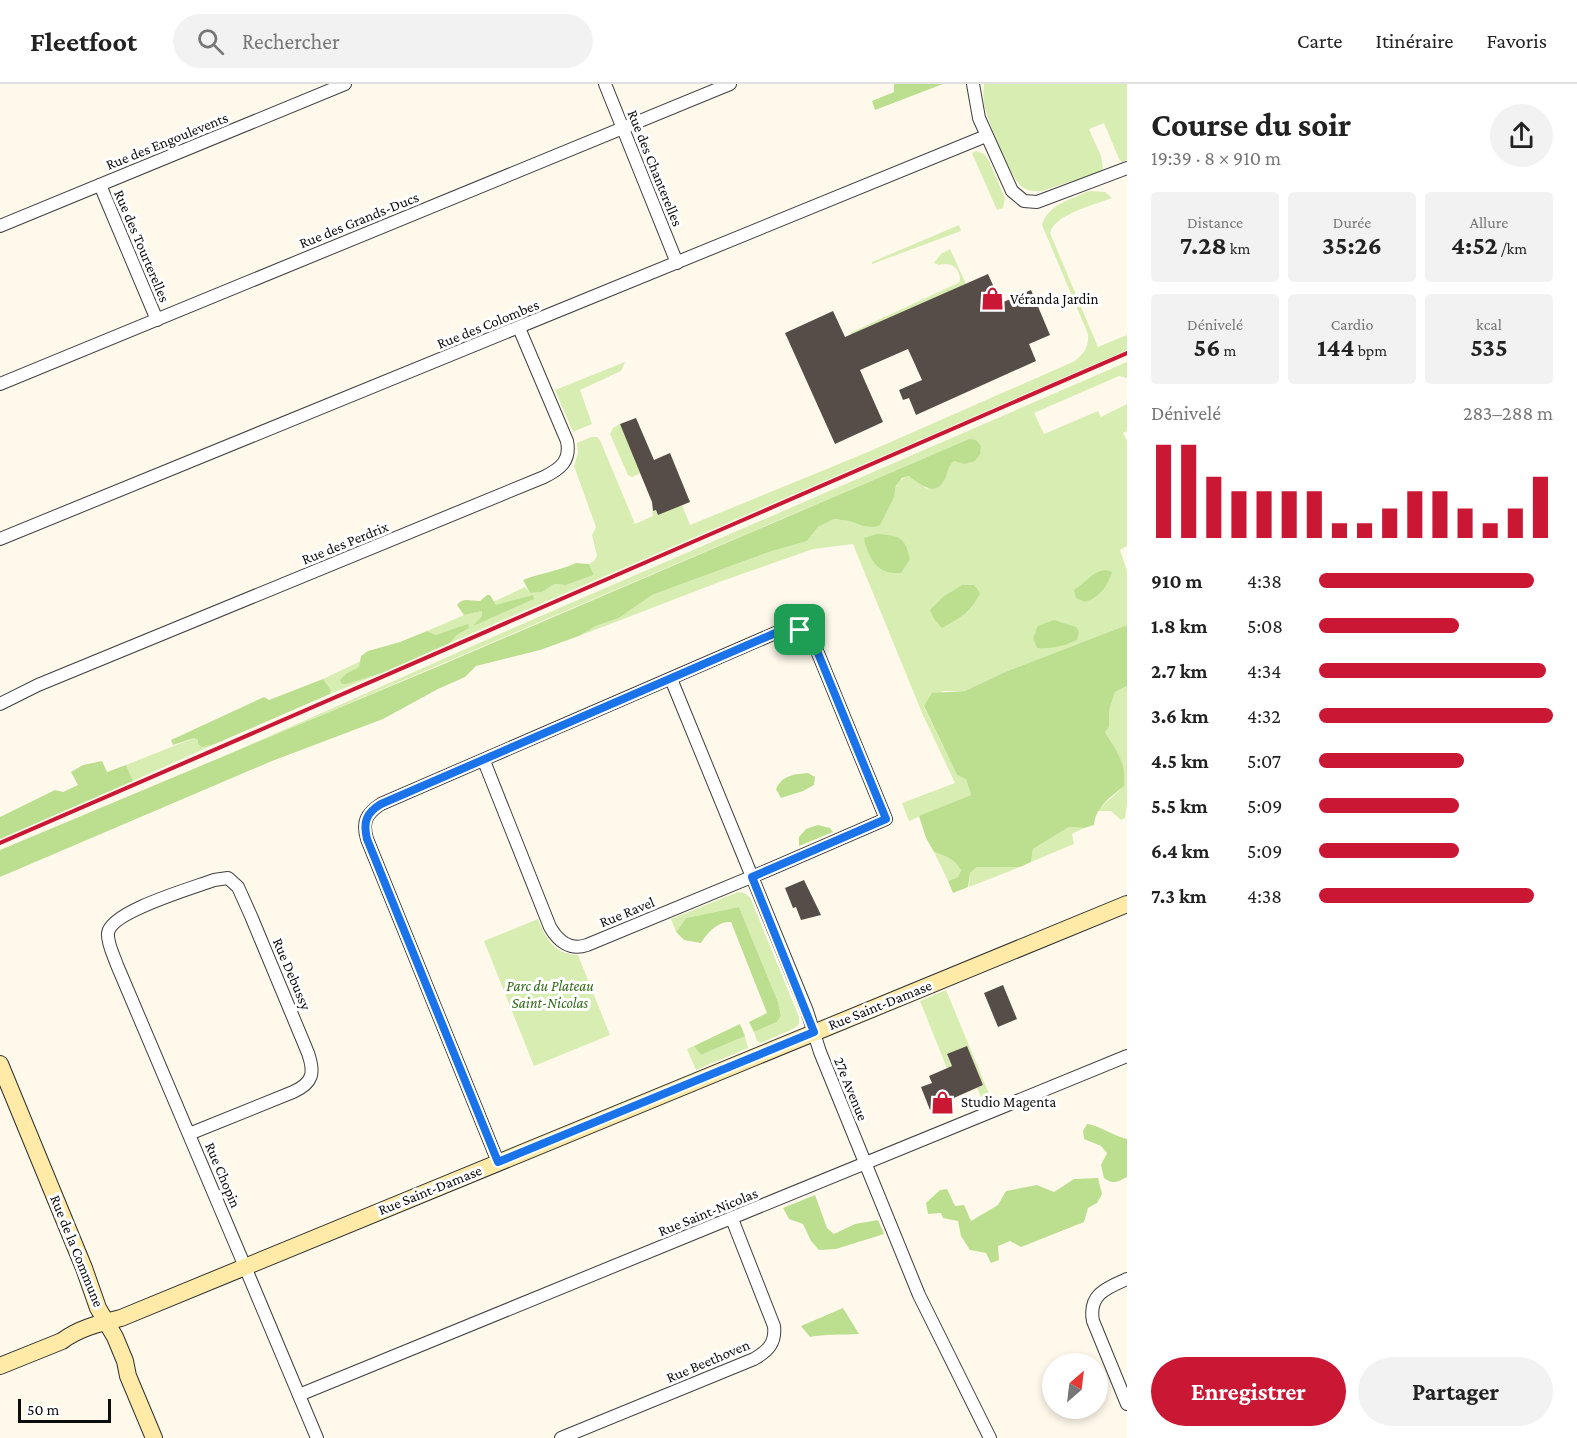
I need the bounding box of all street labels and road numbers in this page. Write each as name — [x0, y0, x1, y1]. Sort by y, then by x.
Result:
street label: Rue des Chanterelles — [624, 108, 686, 229]
street label: Rue des Engoulevents — [104, 109, 231, 174]
street label: Rue des Tourterelles — [111, 187, 173, 305]
street label: Rue des Grands-Ducs — [297, 189, 421, 251]
street label: Rue des Colombes — [435, 296, 541, 352]
street label: Rue des Perdrix — [299, 518, 391, 568]
street label: Rue Ravel — [597, 894, 657, 930]
street label: Rue Debussy — [269, 936, 314, 1013]
street label: Rue Saint-Damase — [826, 977, 934, 1033]
street label: 27e Avenue — [831, 1055, 871, 1123]
street label: Rue Chopin — [201, 1140, 244, 1211]
street label: Rue Saint-Damase — [376, 1162, 484, 1218]
street label: Rue Saint-Nicolas — [656, 1185, 760, 1239]
street label: Rue de la Commune — [47, 1193, 107, 1310]
street label: Rue Beethoven — [664, 1336, 752, 1386]

